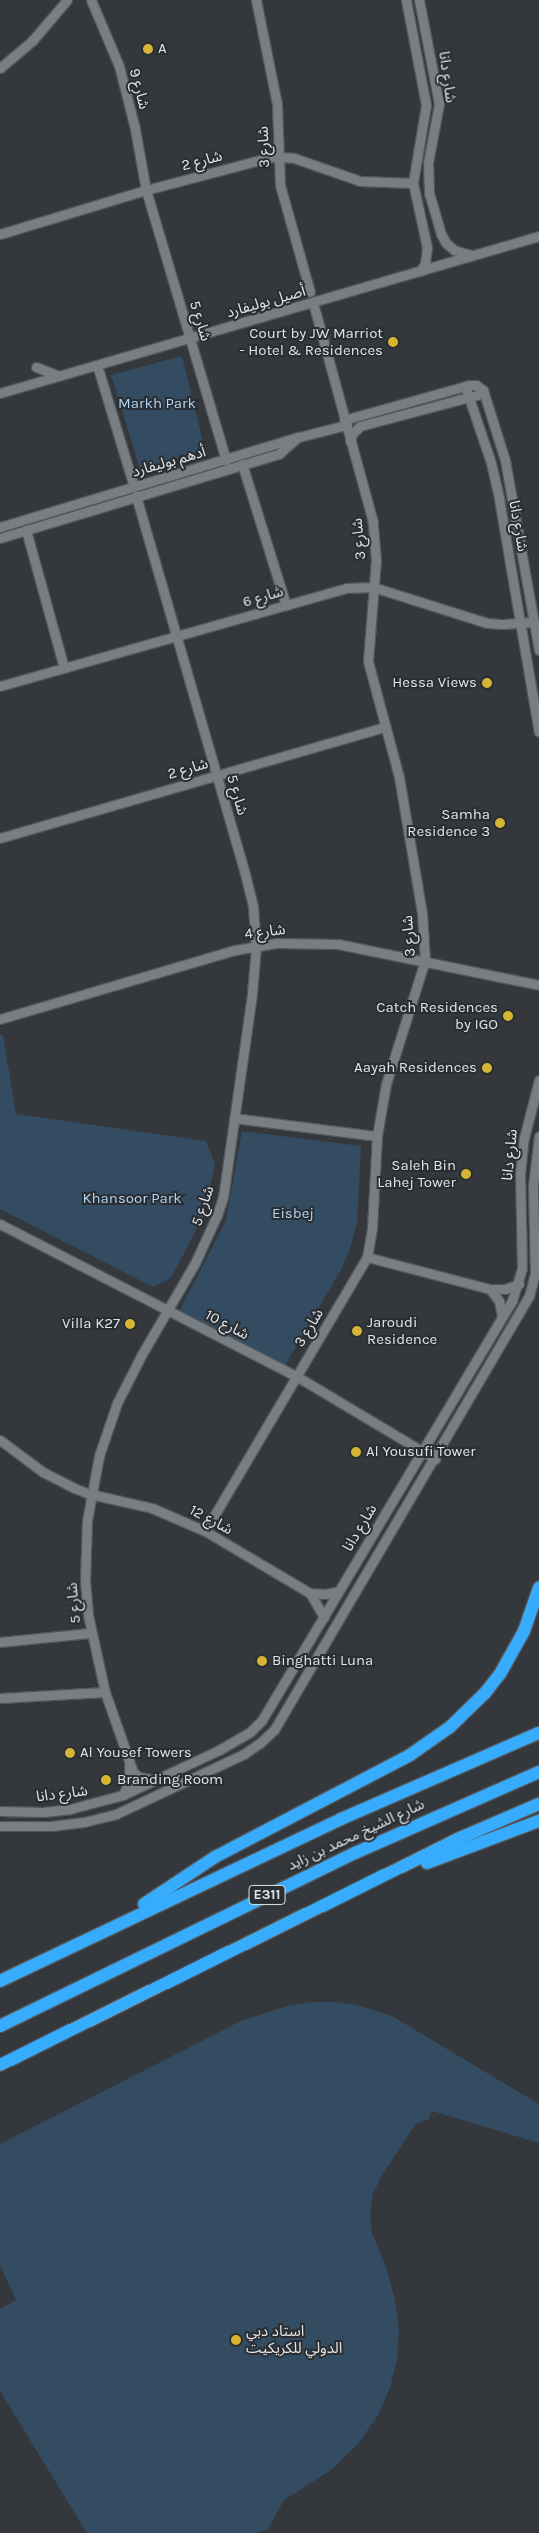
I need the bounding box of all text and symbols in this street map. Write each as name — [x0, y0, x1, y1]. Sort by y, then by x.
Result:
place label: A — [158, 40, 167, 58]
marker: A — [142, 43, 154, 55]
street label: شارع دانا — [434, 50, 460, 104]
street label: شارع 9 — [125, 67, 153, 111]
street label: شارع 3 — [254, 126, 274, 168]
street label: شارع 2 — [180, 147, 224, 175]
street label: أصيل بوليفارد — [224, 282, 308, 322]
street label: شارع 5 — [185, 299, 215, 343]
place label: Court by JW Marriot - Hotel & Residences — [239, 324, 383, 359]
marker: Court by JW Marriot - Hotel & Residences — [387, 336, 399, 348]
park label: Markh Park — [118, 395, 196, 413]
street label: أدهم بوليفارد — [130, 443, 208, 481]
street label: شارع دانا — [505, 499, 531, 553]
street label: شارع 3 — [348, 517, 370, 561]
street label: شارع 6 — [241, 583, 285, 611]
place label: Hessa Views — [392, 674, 477, 692]
marker: Hessa Views — [481, 677, 493, 689]
street label: شارع 2 — [166, 755, 210, 783]
street label: شارع 5 — [223, 773, 251, 817]
place label: Samha Residence 3 — [407, 805, 490, 840]
marker: Samha Residence 3 — [494, 817, 506, 829]
street label: شارع 3 — [399, 915, 419, 957]
street label: شارع 4 — [243, 921, 287, 943]
place label: Catch Residences by IGO — [376, 998, 498, 1033]
marker: Catch Residences by IGO — [502, 1010, 514, 1022]
place label: Aayah Residences — [354, 1059, 477, 1077]
marker: Aayah Residences — [481, 1062, 493, 1074]
street label: شارع دانا — [498, 1128, 522, 1182]
place label: Saleh Bin Lahej Tower — [377, 1156, 456, 1191]
marker: Saleh Bin Lahej Tower — [460, 1168, 472, 1180]
street label: شارع 5 — [188, 1184, 218, 1228]
park label: Khansoor Park — [82, 1190, 182, 1208]
park label: Eisbej — [272, 1205, 314, 1223]
street label: شارع 10 — [202, 1306, 252, 1344]
street label: شارع 3 — [291, 1306, 327, 1350]
place label: Jaroudi Residence — [367, 1313, 437, 1348]
place label: Villa K27 — [62, 1315, 120, 1333]
marker: Villa K27 — [124, 1318, 136, 1330]
marker: Jaroudi Residence — [351, 1325, 363, 1337]
place label: Al Yousufi Tower — [366, 1443, 476, 1461]
marker: Al Yousufi Tower — [350, 1446, 362, 1458]
street label: شارع 12 — [186, 1501, 236, 1539]
street label: شارع دانا — [339, 1501, 381, 1555]
street label: شارع 5 — [63, 1582, 85, 1624]
place label: Binghatti Luna — [272, 1652, 373, 1670]
marker: Binghatti Luna — [256, 1655, 268, 1667]
place label: Al Yousef Towers — [80, 1744, 192, 1762]
marker: Al Yousef Towers — [64, 1747, 76, 1759]
place label: Branding Room — [117, 1771, 223, 1789]
marker: Branding Room — [99, 1773, 113, 1787]
street label: شارع دانا — [35, 1782, 89, 1806]
street label: شارع الشيخ محمد بن زايد — [285, 1795, 427, 1875]
road number: E311 — [248, 1884, 286, 1906]
place label: استاد دبي الدولي للكريكيت — [246, 2322, 342, 2357]
marker: استاد دبي الدولي للكريكيت — [230, 2334, 242, 2346]

